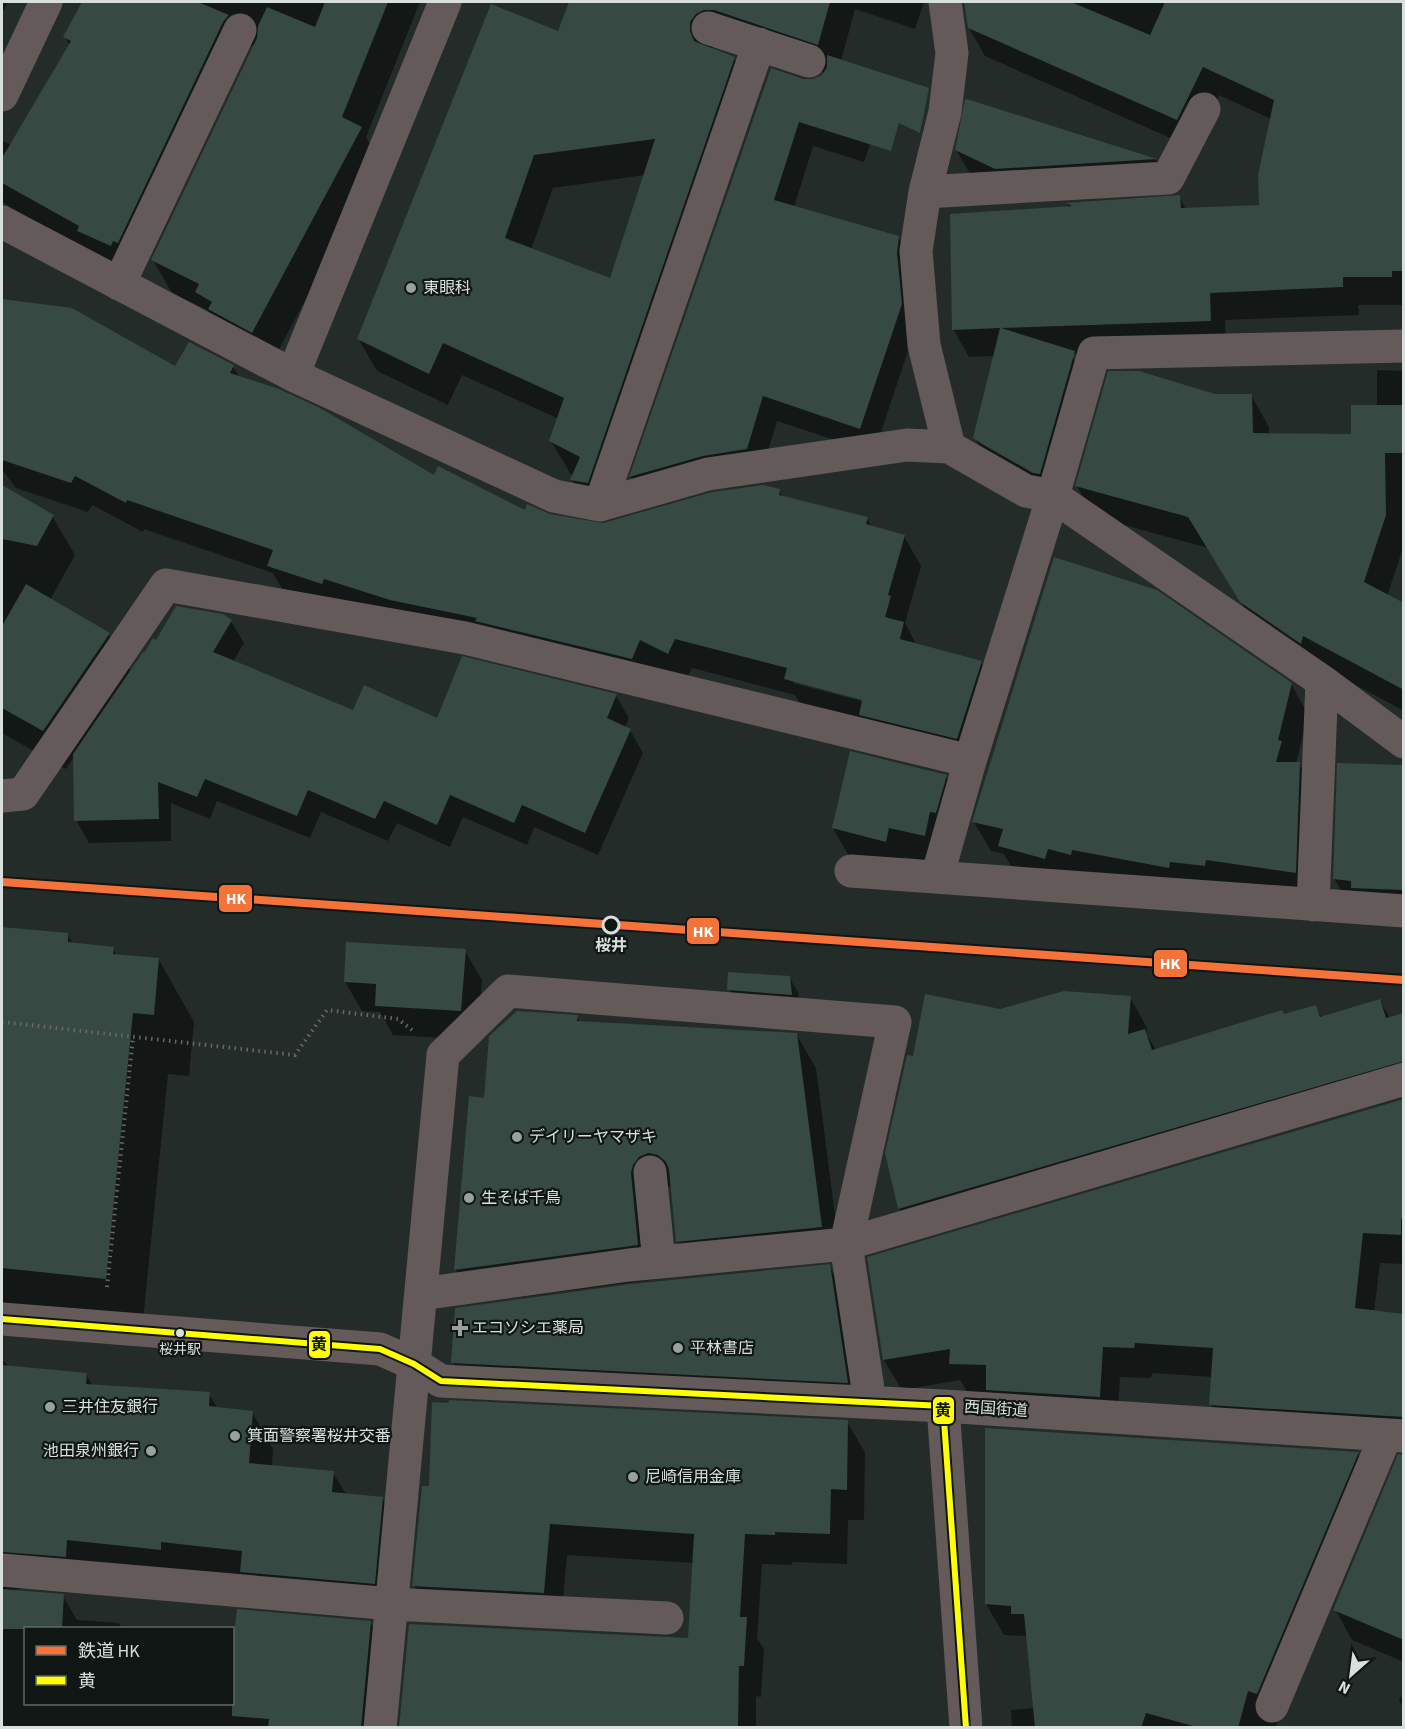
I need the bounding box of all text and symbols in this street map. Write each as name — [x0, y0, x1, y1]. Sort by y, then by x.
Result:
place label: 東眼科 — [423, 277, 471, 299]
marker: 東眼科 — [404, 281, 418, 295]
line badge: HK — [218, 884, 253, 913]
text: HK — [226, 888, 246, 910]
marker: 桜井 — [602, 916, 620, 934]
line badge: HK — [686, 917, 720, 945]
text: HK — [693, 921, 713, 943]
place label: 桜井 — [595, 935, 627, 957]
line badge: HK — [1153, 949, 1188, 978]
text: HK — [1160, 953, 1180, 975]
place label: デイリーヤマザキ — [529, 1126, 657, 1148]
marker: デイリーヤマザキ — [510, 1130, 524, 1144]
place label: 生そば千鳥 — [481, 1187, 561, 1209]
marker: 生そば千鳥 — [462, 1191, 476, 1205]
place label: エコソシエ薬局 — [472, 1317, 584, 1339]
marker: エコソシエ薬局 — [453, 1321, 467, 1335]
marker: 桜井駅 — [174, 1327, 186, 1339]
line badge: 黄 — [308, 1330, 331, 1359]
text: 黄 — [311, 1334, 327, 1356]
place label: 平林書店 — [690, 1337, 754, 1359]
place label: 桜井駅 — [159, 1340, 201, 1360]
marker: 平林書店 — [671, 1341, 685, 1355]
place label: 三井住友銀行 — [62, 1396, 158, 1418]
line badge: 黄 — [932, 1396, 955, 1425]
street label: 西国街道 — [963, 1396, 1029, 1422]
marker: 三井住友銀行 — [43, 1400, 57, 1414]
text: 黄 — [935, 1400, 951, 1422]
place label: 箕面警察署桜井交番 — [247, 1425, 391, 1447]
marker: 箕面警察署桜井交番 — [228, 1429, 242, 1443]
place label: 池田泉州銀行 — [43, 1440, 139, 1462]
marker: 池田泉州銀行 — [144, 1444, 158, 1458]
place label: 尼崎信用金庫 — [645, 1466, 741, 1488]
marker: 尼崎信用金庫 — [626, 1470, 640, 1484]
legend — [24, 1627, 234, 1705]
text: 鉄道 HK — [78, 1639, 140, 1664]
north arrow — [1321, 1645, 1381, 1705]
text: 黄 — [78, 1669, 96, 1694]
text: N — [1335, 1675, 1354, 1700]

